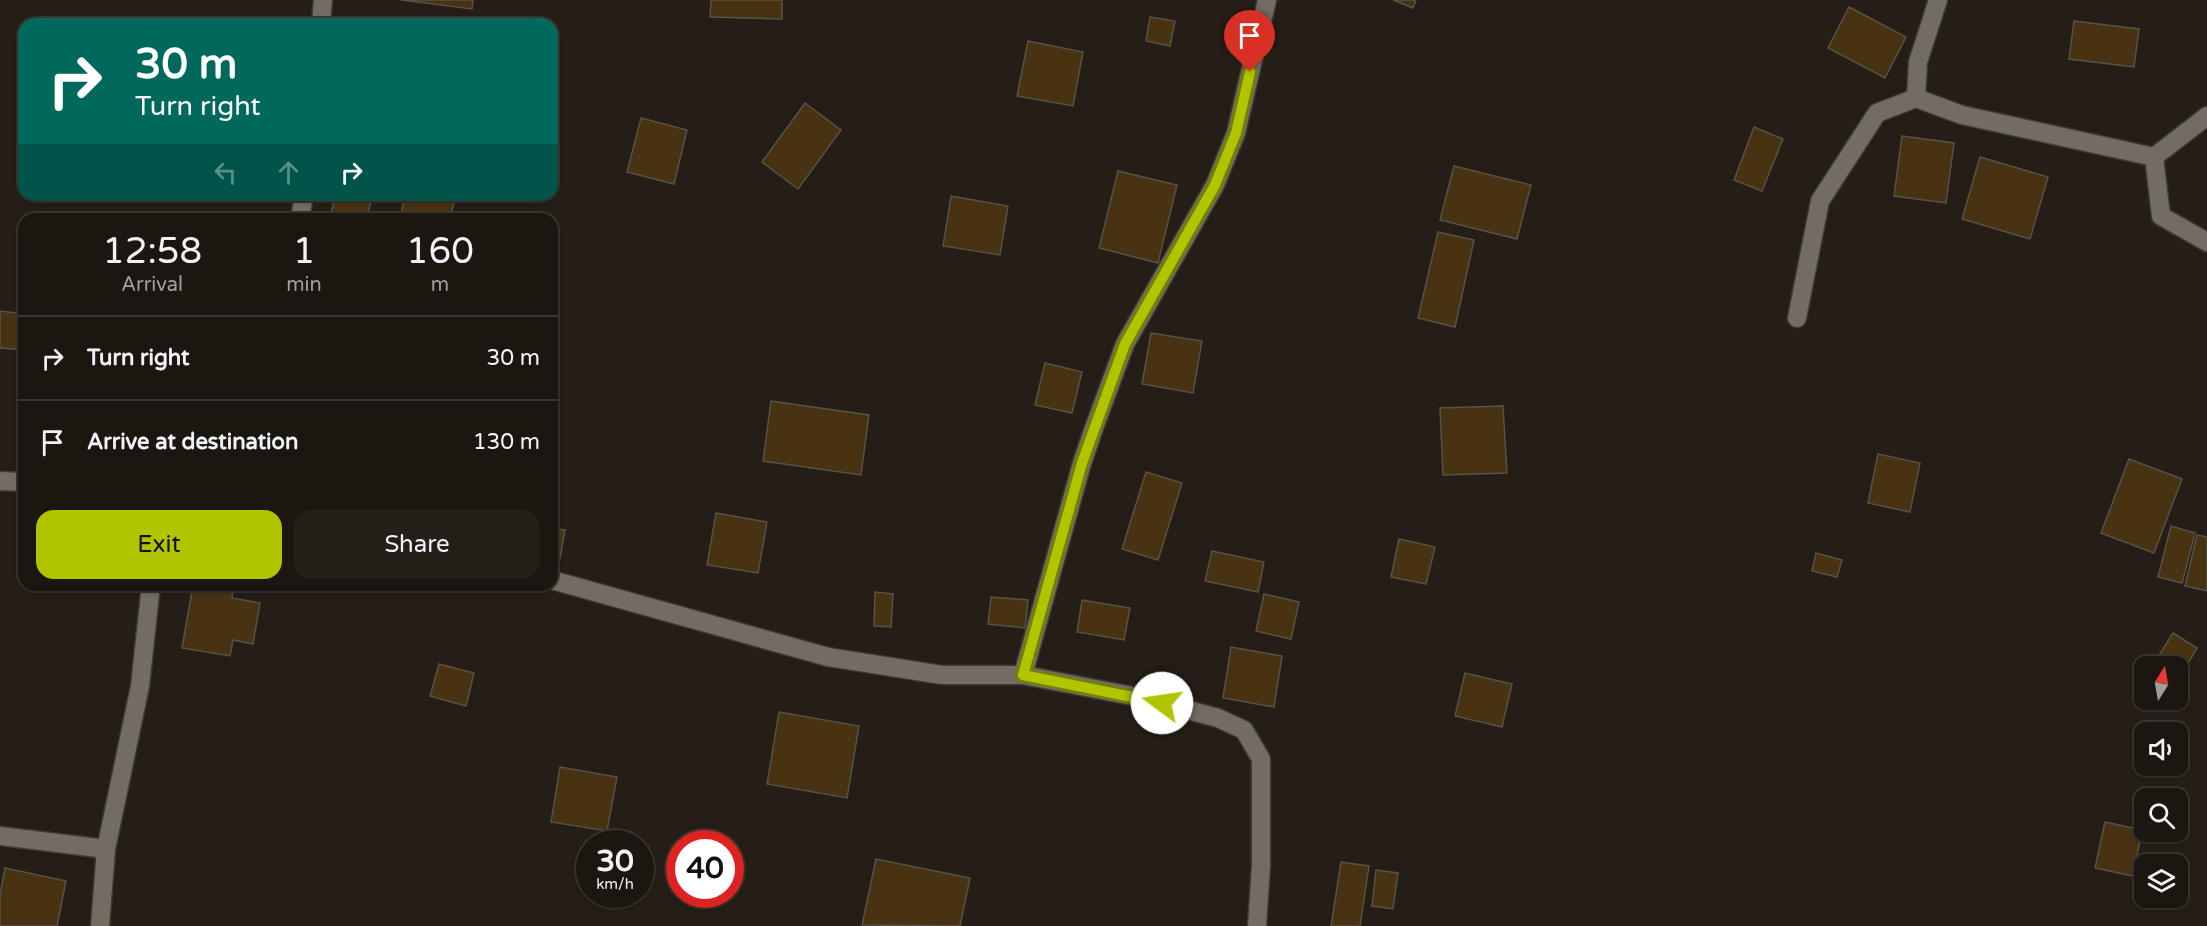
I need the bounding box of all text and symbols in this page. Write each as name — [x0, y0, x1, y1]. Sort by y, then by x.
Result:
pin — [1224, 10, 1275, 72]
icon: arrive — [1233, 19, 1266, 52]
text: 30 m — [135, 39, 237, 90]
icon: right — [36, 42, 114, 120]
text: Turn right — [135, 90, 261, 123]
icon: left — [209, 156, 242, 189]
icon: ahead — [272, 156, 305, 189]
icon: right — [335, 156, 368, 189]
text: 12:58 — [102, 230, 202, 273]
text: 1 — [293, 230, 315, 273]
text: 160 — [406, 230, 474, 273]
text: Arrival — [121, 273, 183, 297]
text: min — [286, 273, 322, 297]
text: m — [431, 273, 449, 297]
icon: right — [36, 342, 69, 375]
text: Turn right — [87, 345, 189, 371]
text: 30 m — [486, 345, 540, 371]
icon: arrive — [36, 426, 69, 459]
text: Arrive at destination — [87, 429, 298, 455]
text: 130 m — [473, 429, 540, 455]
button: Exit — [36, 510, 282, 579]
button: Share — [294, 510, 540, 579]
north arrow — [2134, 656, 2188, 710]
map controls — [2134, 656, 2188, 908]
position arrow — [1130, 671, 1194, 735]
button: sound — [2134, 722, 2188, 776]
button: search — [2134, 788, 2188, 842]
speed limit sign: 40 — [666, 830, 744, 908]
text: 30 — [596, 843, 634, 880]
button: layers — [2134, 854, 2188, 908]
text: km/h — [596, 875, 634, 893]

